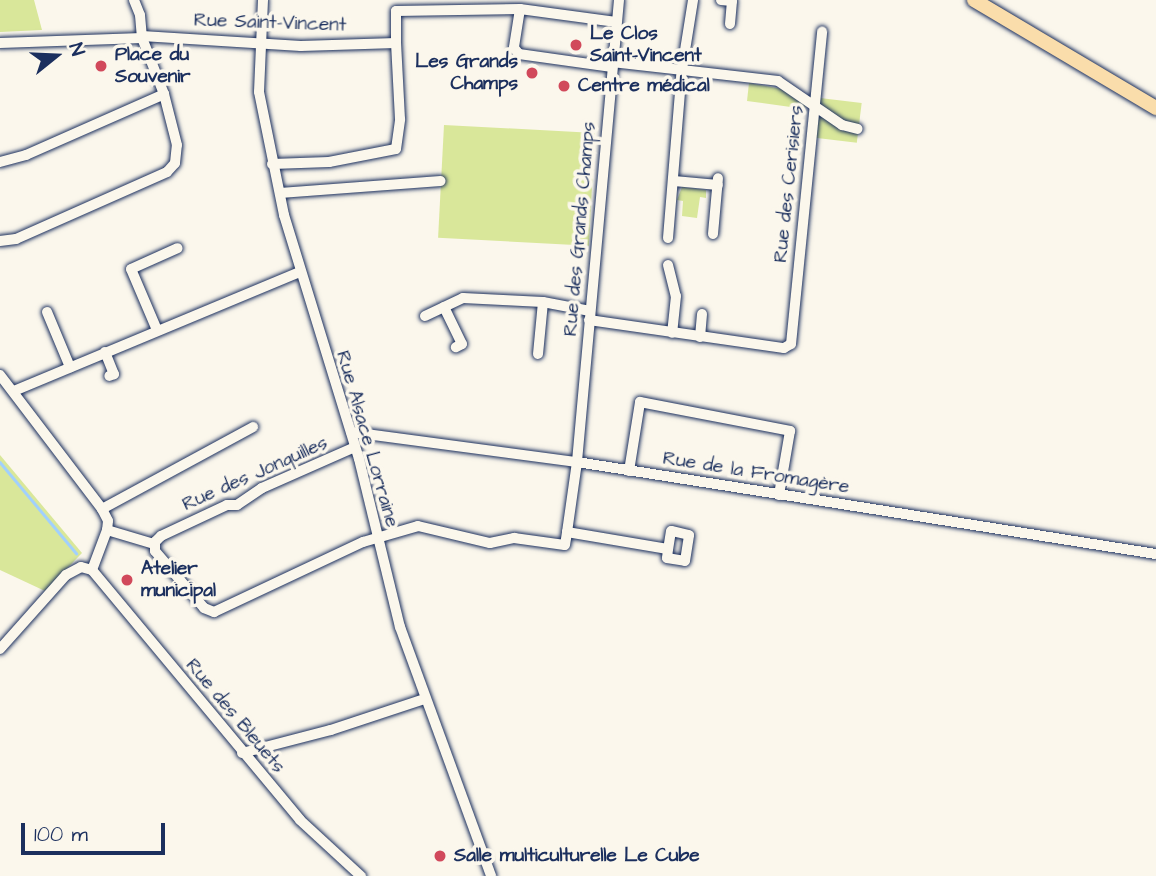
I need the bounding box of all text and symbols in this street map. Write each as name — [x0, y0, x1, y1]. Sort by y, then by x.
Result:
street label: Rue Saint-Vincent — [193, 9, 347, 37]
north arrow — [21, 21, 91, 91]
place label: Le Clos Saint-Vincent — [590, 23, 702, 67]
marker: Le Clos Saint-Vincent — [568, 37, 584, 53]
text: N — [62, 40, 91, 59]
place label: Place du Souvenir — [115, 44, 191, 88]
place label: Les Grands Champs — [415, 51, 518, 95]
marker: Place du Souvenir — [93, 58, 109, 74]
marker: Les Grands Champs — [524, 65, 540, 81]
place label: Centre médical — [578, 75, 710, 97]
marker: Centre médical — [556, 78, 572, 94]
street label: Rue des Cerisiers — [769, 104, 809, 264]
street label: Rue des Grands Champs — [559, 121, 601, 337]
street label: Rue Alsace Lorraine — [331, 348, 403, 530]
street label: Rue des Jonquilles — [179, 432, 331, 516]
street label: Rue de la Fromagère — [661, 447, 851, 499]
place label: Atelier municipal — [141, 558, 216, 602]
marker: Atelier municipal — [119, 572, 135, 588]
street label: Rue des Bleuets — [181, 654, 289, 778]
scale bar — [24, 810, 168, 854]
text: 100 m — [34, 820, 88, 849]
place label: Salle multiculturelle Le Cube — [454, 845, 699, 867]
marker: Salle multiculturelle Le Cube — [432, 848, 448, 864]

